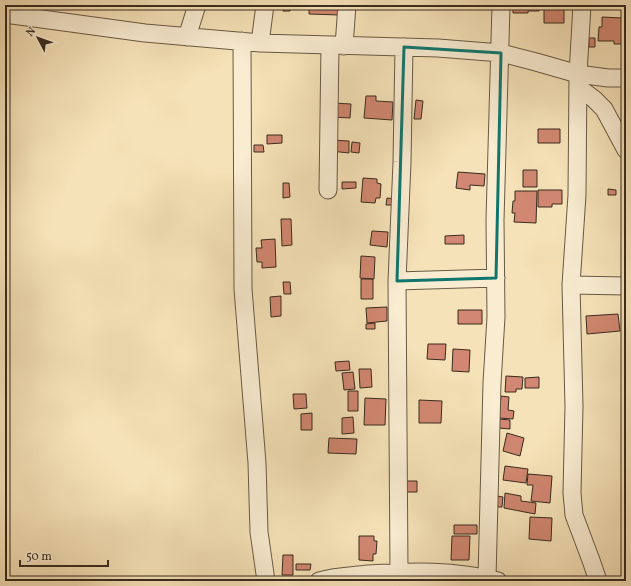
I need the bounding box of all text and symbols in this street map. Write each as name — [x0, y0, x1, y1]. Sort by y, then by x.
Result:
north arrow — [18, 18, 58, 58]
text: N — [23, 24, 40, 40]
scale bar — [20, 542, 108, 568]
text: 50 m — [26, 549, 52, 565]

